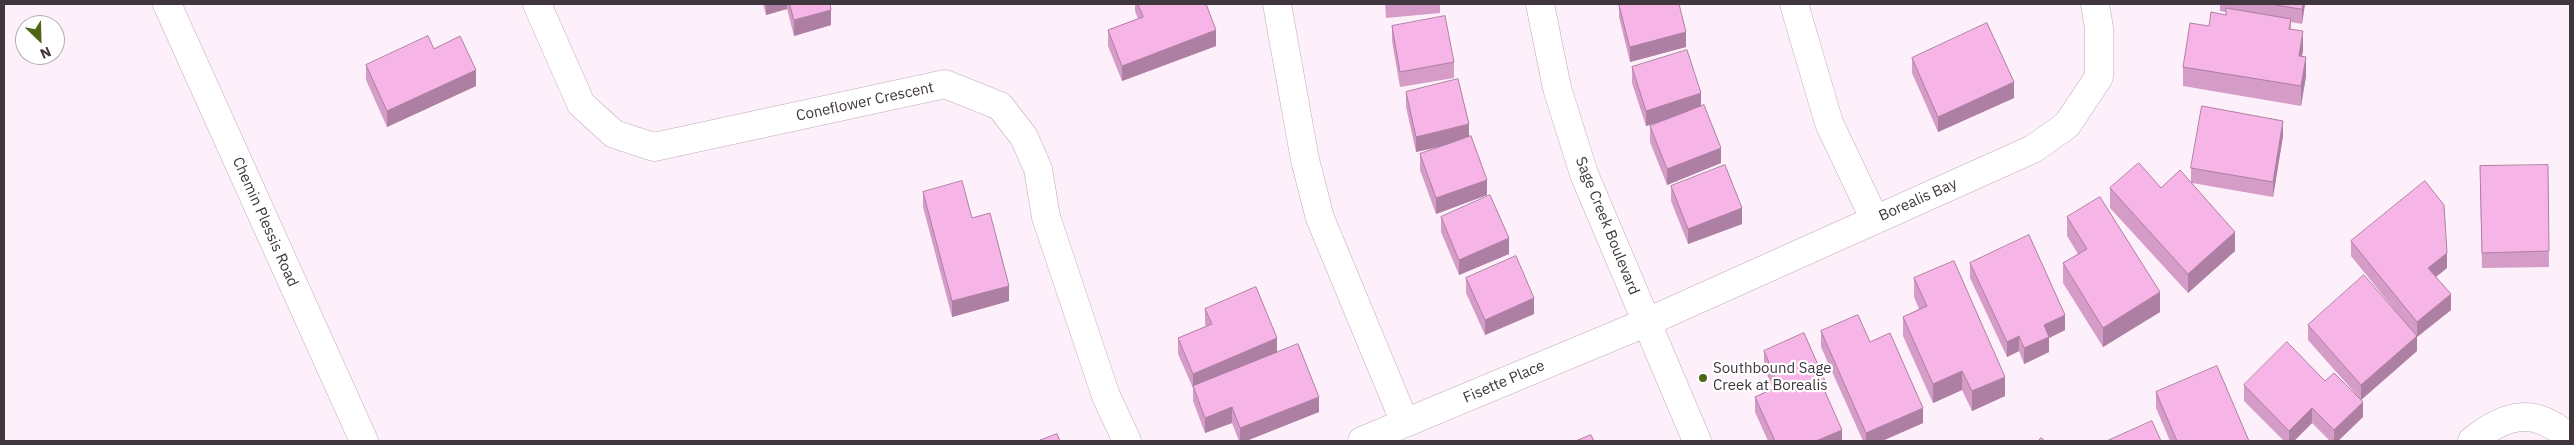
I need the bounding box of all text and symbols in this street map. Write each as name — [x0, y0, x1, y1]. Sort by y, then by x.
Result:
north arrow — [15, 15, 65, 65]
text: N — [37, 43, 54, 63]
street label: Coneflower Crescent — [795, 79, 935, 125]
street label: Chemin Plessis Road — [228, 154, 302, 290]
street label: Sage Creek Boulevard — [1571, 154, 1643, 298]
street label: Borealis Bay — [1876, 175, 1960, 225]
street label: Fisette Place — [1461, 357, 1547, 407]
place label: Southbound Sage Creek at Borealis — [1713, 360, 1832, 395]
marker: Southbound Sage Creek at Borealis — [1697, 372, 1709, 384]

